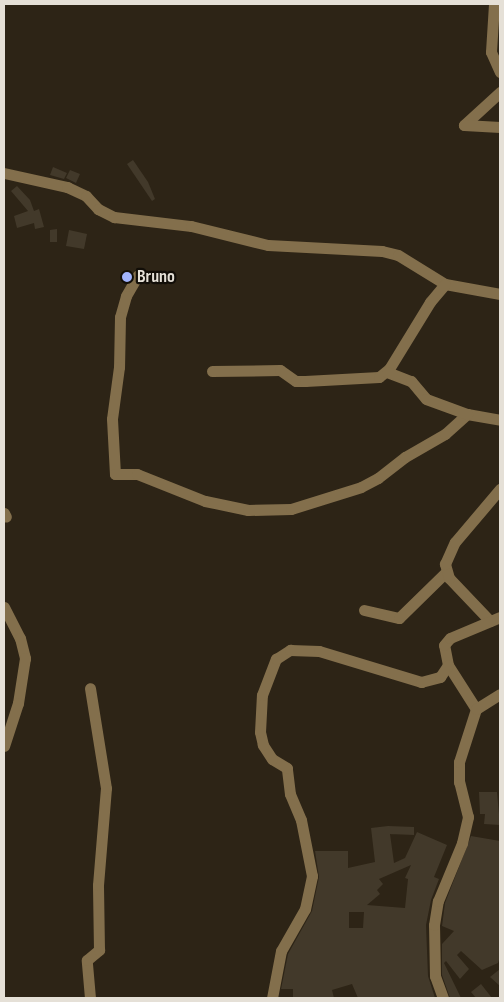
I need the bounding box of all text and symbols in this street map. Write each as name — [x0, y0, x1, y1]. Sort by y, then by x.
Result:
place label: Bruno — [137, 266, 175, 288]
marker: Bruno — [121, 271, 133, 283]

